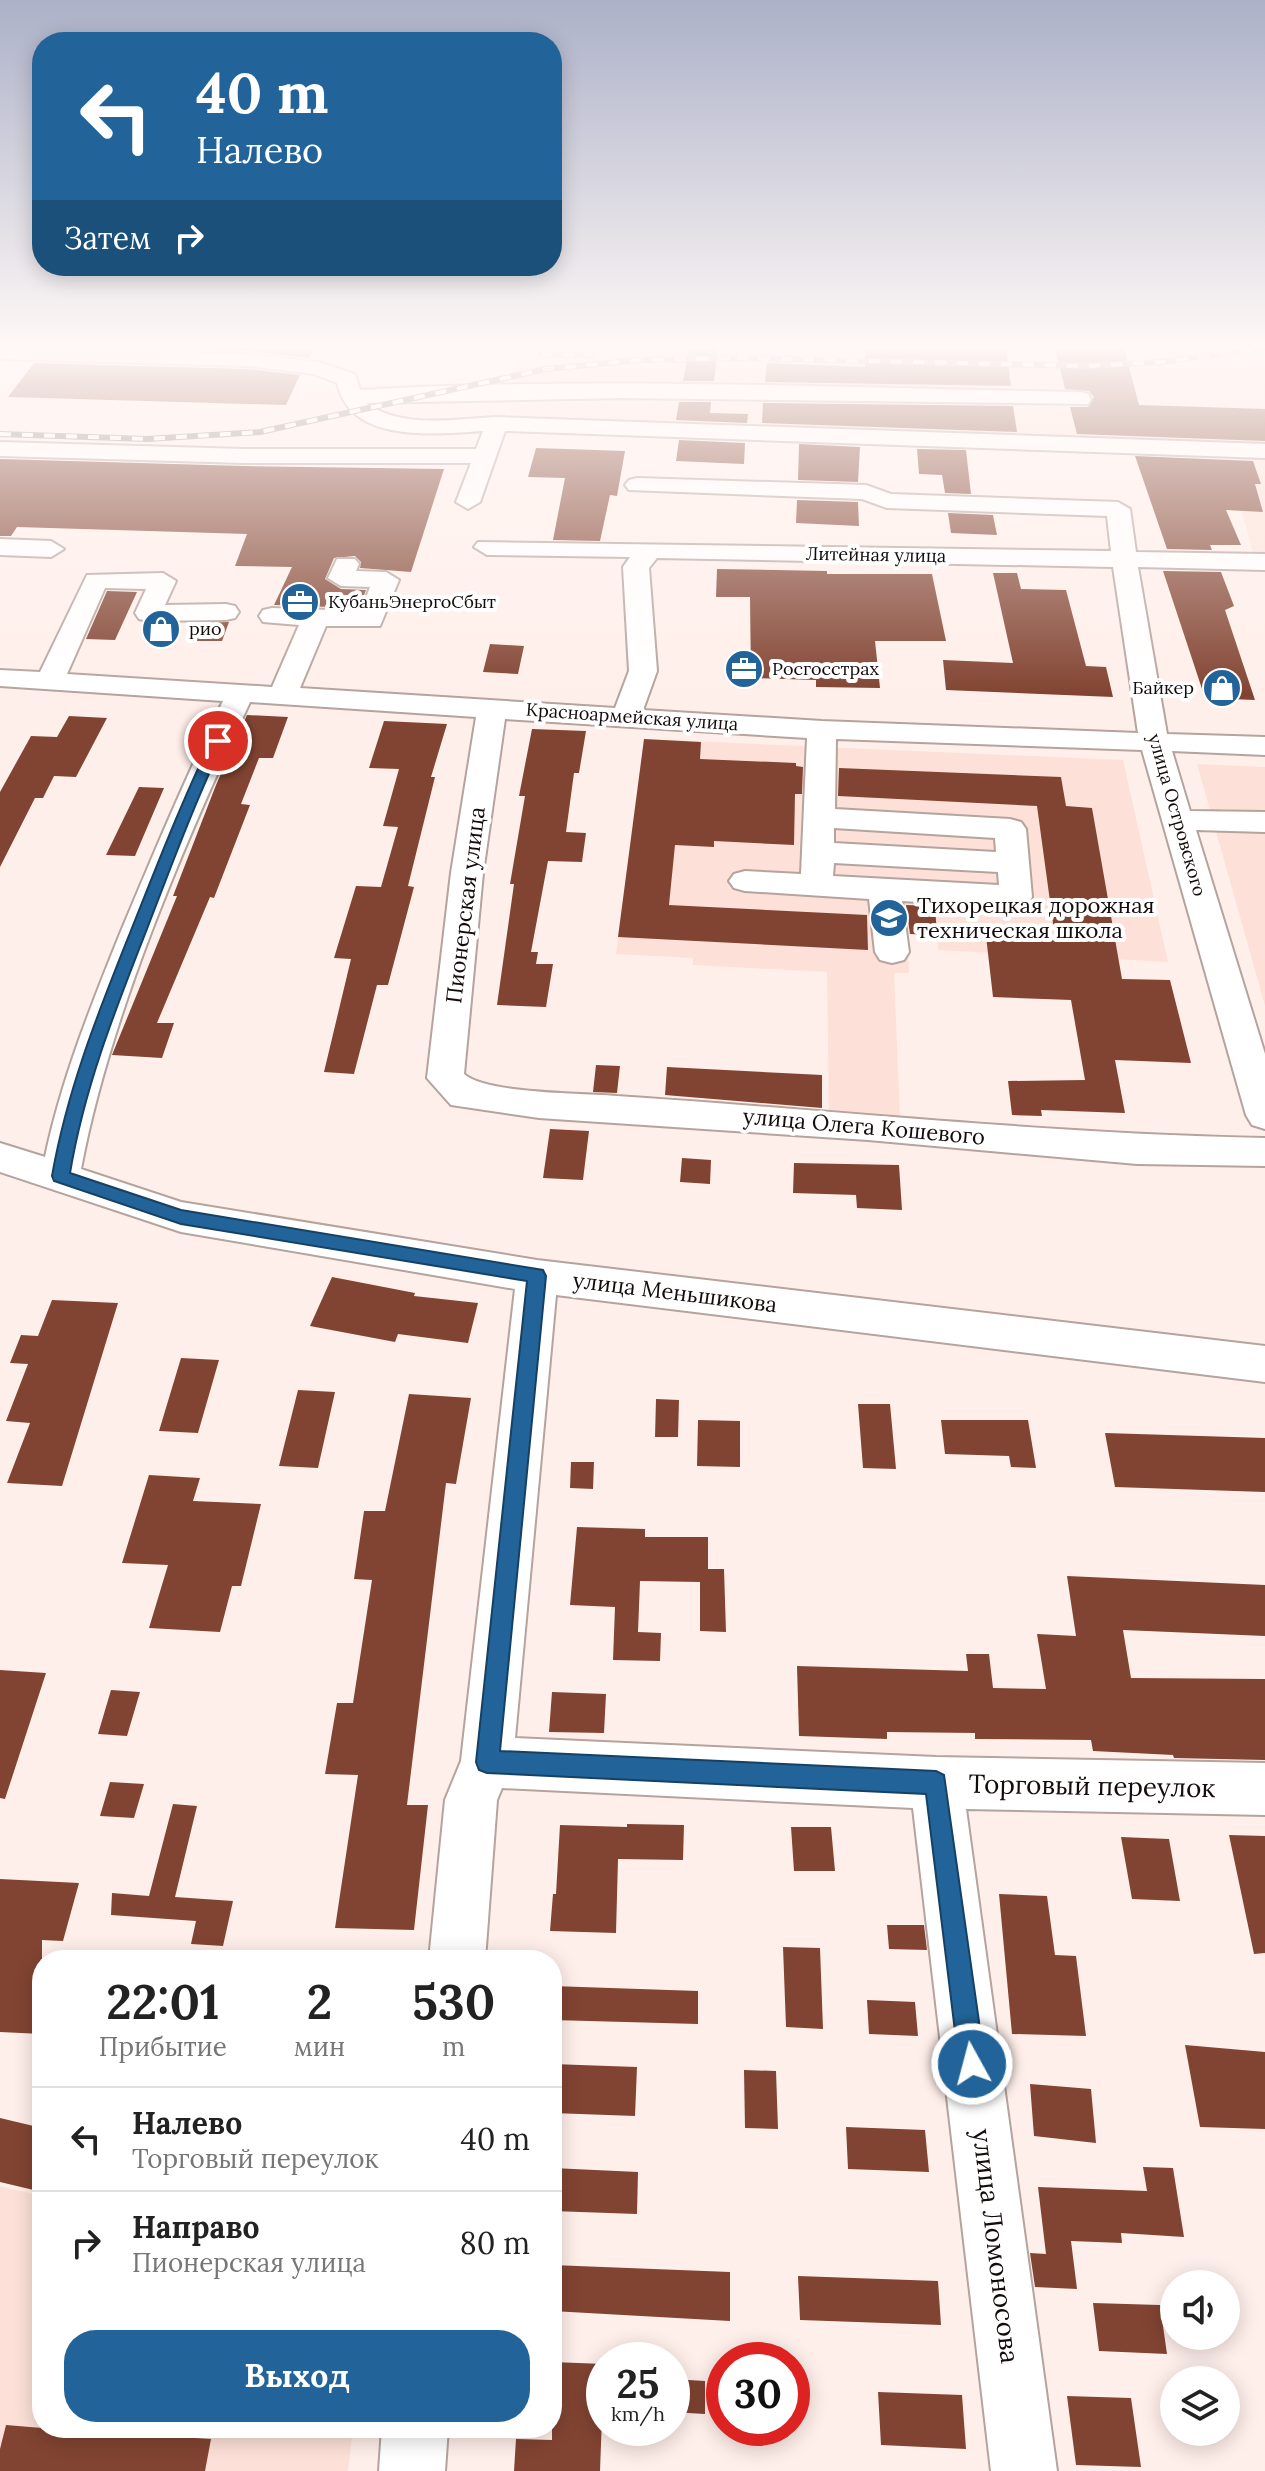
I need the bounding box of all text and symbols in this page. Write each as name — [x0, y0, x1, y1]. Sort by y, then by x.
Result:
text: 40 m — [196, 57, 329, 128]
icon: left — [64, 64, 168, 168]
text: Налево — [196, 127, 323, 173]
icon: right — [167, 216, 211, 260]
text: Затем — [64, 219, 151, 257]
street label: Литейная улица — [806, 542, 946, 567]
office icon: КубаньЭнергоСбыт — [279, 581, 321, 623]
place label: КубаньЭнергоСбыт — [328, 590, 496, 613]
shop icon: рио — [140, 608, 182, 650]
place label: рио — [189, 617, 222, 640]
office icon: Росгосстрах — [723, 648, 765, 690]
place label: Росгосстрах — [772, 657, 879, 680]
shop icon: Байкер — [1201, 667, 1243, 709]
place label: Байкер — [1132, 676, 1194, 699]
street label: Красноармейская улица — [525, 698, 739, 735]
pin — [184, 707, 252, 775]
icon: arrive — [196, 719, 240, 763]
street label: улица Островского — [1143, 731, 1212, 899]
street label: Пионерская улица — [439, 805, 491, 1005]
place label: Тихорецкая дорожная техническая школа — [917, 891, 1154, 944]
school or university icon: Тихорецкая дорожная техническая школа — [868, 897, 910, 939]
street label: улица Олега Кошевого — [742, 1101, 986, 1151]
street label: улица Меньшикова — [571, 1266, 779, 1318]
street label: Торговый переулок — [968, 1767, 1216, 1804]
text: 22:01 — [106, 1971, 219, 2032]
text: 2 — [307, 1971, 332, 2032]
text: 530 — [412, 1971, 495, 2032]
position arrow — [930, 2022, 1014, 2106]
text: Прибытие — [99, 2030, 227, 2063]
text: мин — [294, 2030, 345, 2063]
text: m — [442, 2030, 465, 2063]
text: Налево — [132, 2104, 242, 2142]
icon: left — [64, 2117, 108, 2161]
text: 40 m — [460, 2120, 530, 2158]
street label: улица Ломоносова — [966, 2127, 1027, 2365]
text: Торговый переулок — [132, 2142, 379, 2175]
text: Направо — [132, 2208, 260, 2246]
icon: right — [64, 2221, 108, 2265]
text: 80 m — [460, 2224, 530, 2262]
text: Пионерская улица — [132, 2246, 366, 2279]
map controls — [1160, 2270, 1240, 2446]
button: sound — [1160, 2270, 1240, 2350]
button: Выход — [64, 2330, 530, 2422]
speed limit sign: 30 — [706, 2342, 810, 2446]
text: 25 — [617, 2358, 659, 2409]
button: layers — [1160, 2366, 1240, 2446]
text: km/h — [611, 2401, 665, 2426]

